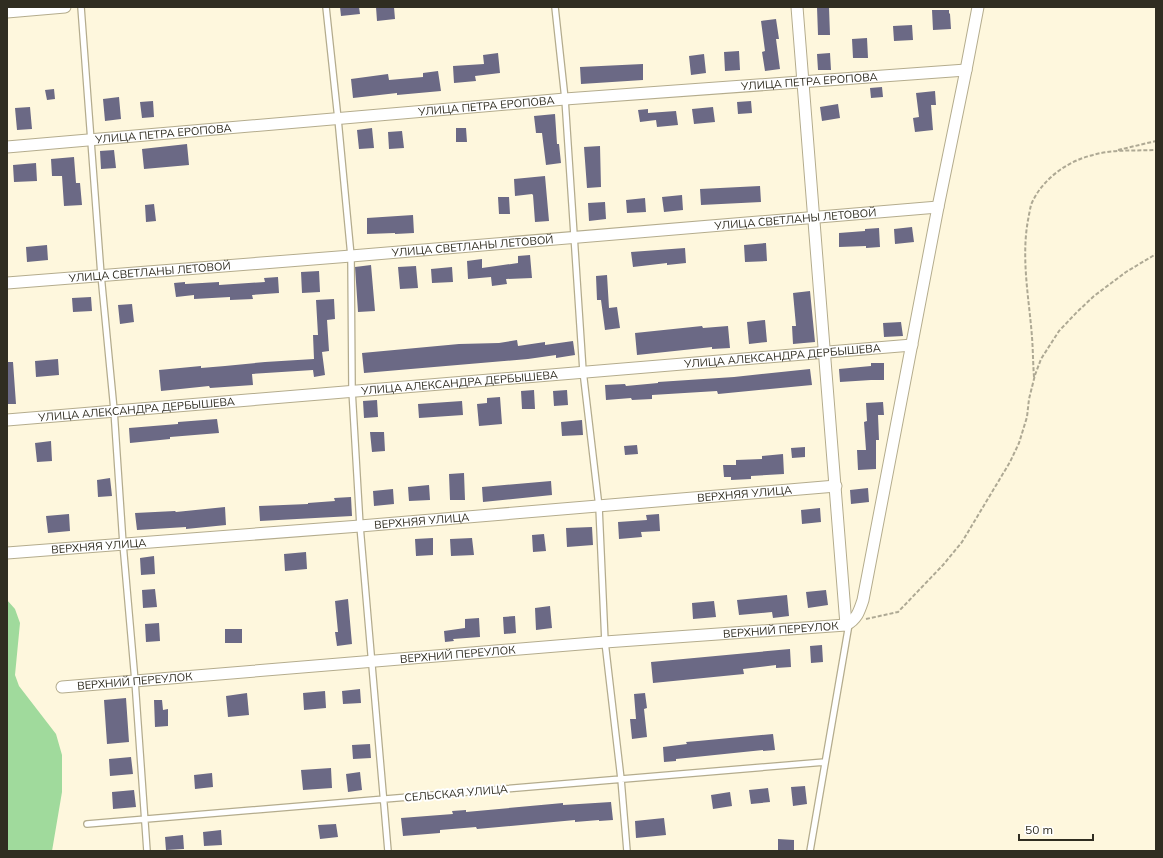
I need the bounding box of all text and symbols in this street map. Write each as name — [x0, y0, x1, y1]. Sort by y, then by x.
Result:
street label: УЛИЦА ПЕТРА ЕРОПОВА — [740, 69, 878, 93]
street label: УЛИЦА ПЕТРА ЕРОПОВА — [416, 93, 555, 119]
street label: УЛИЦА ПЕТРА ЕРОПОВА — [94, 121, 232, 146]
street label: УЛИЦА СВЕТЛАНЫ ЛЕТОВОЙ — [713, 205, 877, 233]
street label: УЛИЦА СВЕТЛАНЫ ЛЕТОВОЙ — [390, 232, 554, 260]
street label: УЛИЦА СВЕТЛАНЫ ЛЕТОВОЙ — [67, 258, 231, 285]
street label: УЛИЦА АЛЕКСАНДРА ДЕРБЫШЕВА — [682, 341, 881, 371]
street label: УЛИЦА АЛЕКСАНДРА ДЕРБЫШЕВА — [360, 367, 558, 398]
street label: УЛИЦА АЛЕКСАНДРА ДЕРБЫШЕВА — [37, 394, 235, 424]
street label: ВЕРХНЯЯ УЛИЦА — [697, 483, 793, 505]
street label: ВЕРХНЯЯ УЛИЦА — [374, 510, 470, 532]
street label: ВЕРХНЯЯ УЛИЦА — [51, 535, 147, 557]
street label: ВЕРХНИЙ ПЕРЕУЛОК — [723, 618, 840, 641]
street label: ВЕРХНИЙ ПЕРЕУЛОК — [399, 642, 517, 666]
street label: ВЕРХНИЙ ПЕРЕУЛОК — [77, 669, 194, 693]
street label: СЕЛЬСКАЯ УЛИЦА — [404, 782, 508, 804]
scale bar — [1019, 816, 1093, 842]
text: 50 m — [1025, 822, 1053, 837]

